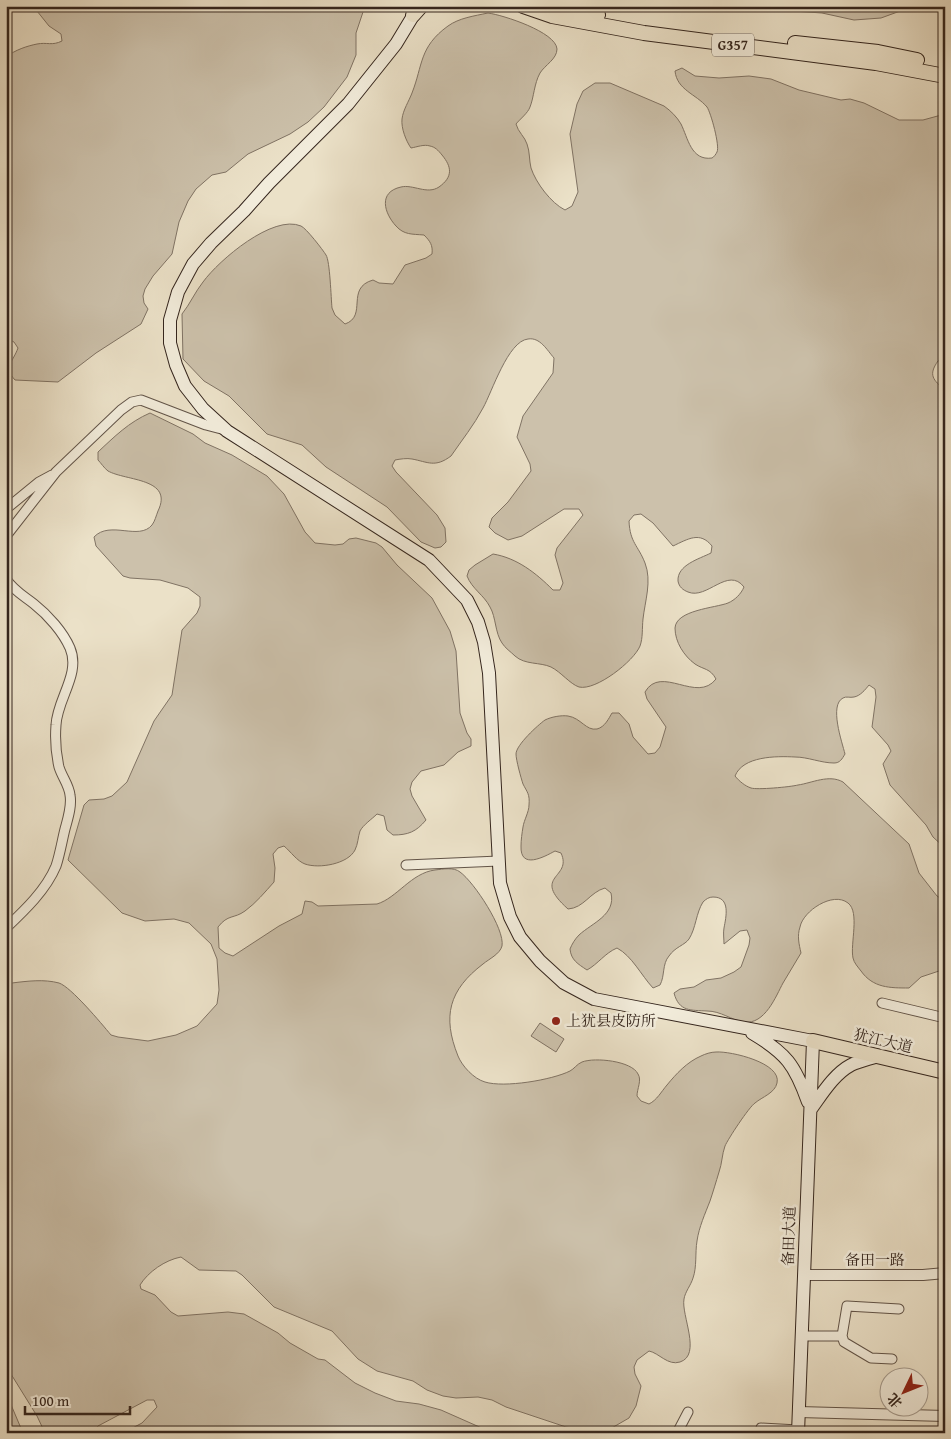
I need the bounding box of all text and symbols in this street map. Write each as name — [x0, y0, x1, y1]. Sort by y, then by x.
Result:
road number: G357 — [712, 34, 754, 56]
place label: 上犹县皮防所 — [566, 1010, 656, 1031]
marker: 上犹县皮防所 — [550, 1015, 562, 1027]
street label: 犹江大道 — [852, 1024, 915, 1057]
street label: 备田大道 — [777, 1206, 800, 1266]
street label: 备田一路 — [845, 1249, 905, 1270]
north arrow — [878, 1366, 928, 1416]
scale bar — [25, 1384, 130, 1416]
text: 北 — [882, 1389, 907, 1413]
text: 100 m — [32, 1390, 70, 1411]

